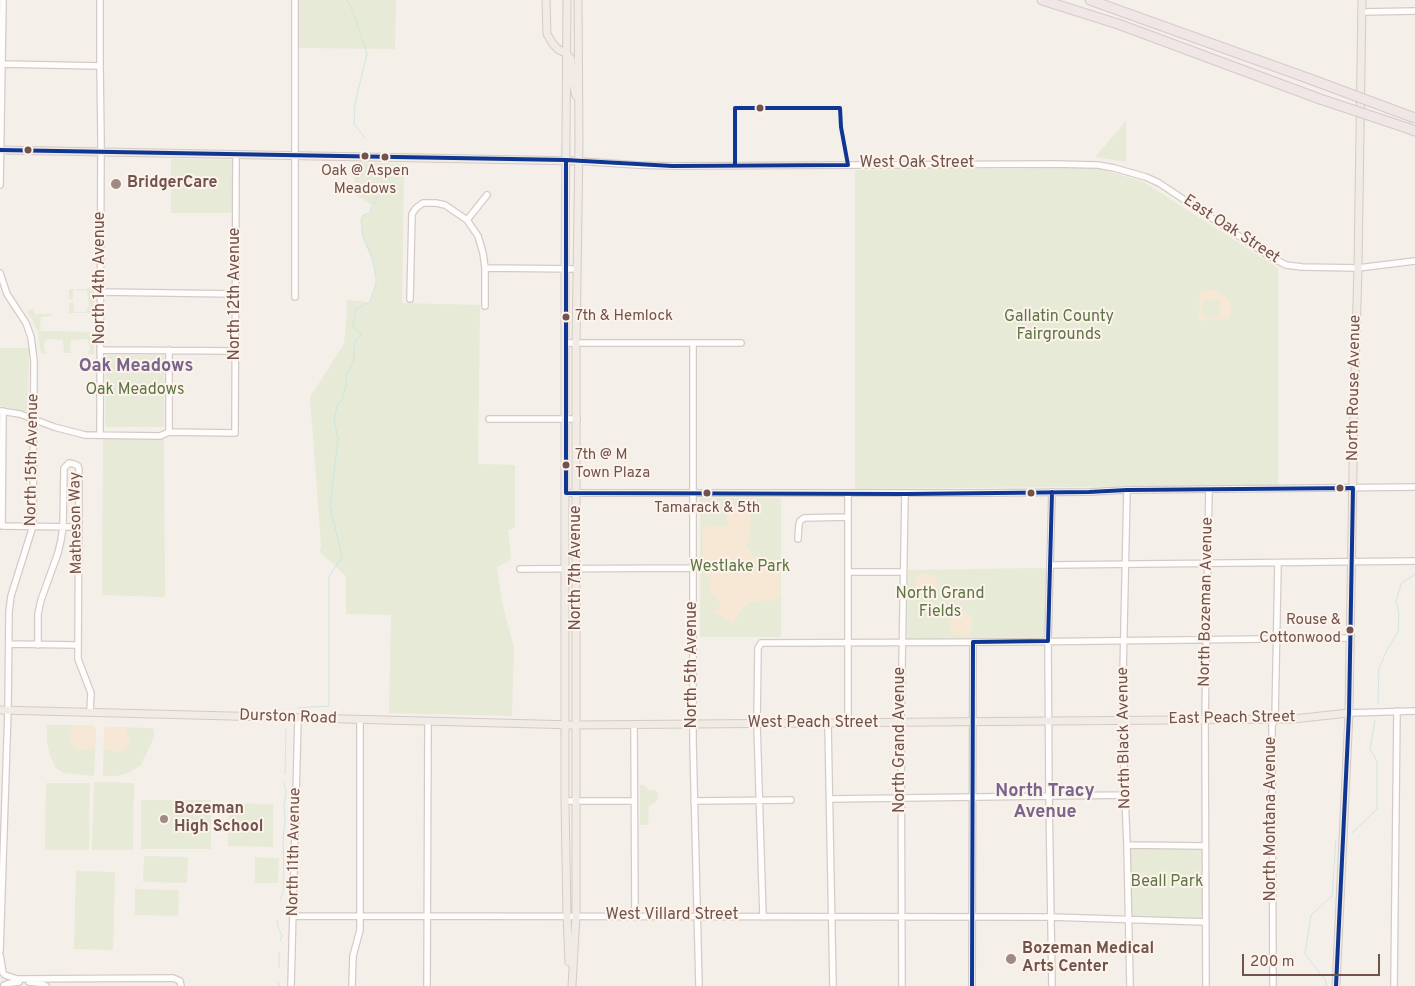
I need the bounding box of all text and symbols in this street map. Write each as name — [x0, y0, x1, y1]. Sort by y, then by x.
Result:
unlabelled marker — [755, 103, 765, 113]
unlabelled marker — [23, 145, 33, 155]
marker: Oak @ Aspen Meadows — [360, 151, 370, 161]
unlabelled marker — [380, 152, 390, 162]
street label: West Oak Street — [860, 154, 974, 174]
place label: Oak @ Aspen Meadows — [321, 163, 409, 198]
place label: BridgerCare — [127, 174, 217, 194]
marker: BridgerCare — [109, 177, 123, 191]
street label: East Oak Street — [1179, 192, 1283, 268]
street label: North 14th Avenue — [91, 212, 111, 344]
street label: North 12th Avenue — [226, 228, 246, 360]
place label: 7th & Hemlock — [575, 308, 673, 326]
park label: Gallatin County Fairgrounds — [1004, 308, 1114, 346]
marker: 7th & Hemlock — [561, 312, 571, 322]
street label: North Rouse Avenue — [1344, 315, 1366, 461]
district label: Oak Meadows — [79, 356, 193, 378]
park label: Oak Meadows — [86, 381, 184, 401]
street label: North 15th Avenue — [22, 393, 44, 527]
place label: 7th @ M Town Plaza — [575, 447, 650, 482]
marker: 7th @ M Town Plaza — [561, 460, 571, 470]
street label: Matheson Way — [67, 471, 87, 575]
unlabelled marker — [1335, 483, 1345, 493]
marker: Tamarack & 5th — [702, 488, 712, 498]
unlabelled marker — [1026, 488, 1036, 498]
place label: Tamarack & 5th — [654, 500, 760, 518]
street label: North 7th Avenue — [567, 505, 587, 631]
street label: North Bozeman Avenue — [1196, 517, 1218, 687]
park label: Westlake Park — [690, 558, 790, 578]
park label: North Grand Fields — [896, 585, 984, 623]
street label: North 5th Avenue — [683, 601, 703, 729]
place label: Rouse & Cottonwood — [1259, 612, 1341, 647]
marker: Rouse & Cottonwood — [1345, 625, 1355, 635]
street label: North Grand Avenue — [891, 667, 911, 813]
street label: North Black Avenue — [1114, 667, 1136, 809]
street label: Durston Road — [239, 707, 337, 729]
street label: East Peach Street — [1168, 708, 1296, 730]
street label: West Peach Street — [748, 714, 878, 734]
street label: North Montana Avenue — [1262, 737, 1282, 901]
district label: North Tracy Avenue — [995, 781, 1095, 824]
street label: North 11th Avenue — [284, 787, 306, 917]
place label: Bozeman High School — [174, 800, 263, 838]
marker: Bozeman High School — [158, 813, 170, 825]
park label: Beall Park — [1131, 873, 1203, 893]
street label: West Villard Street — [606, 906, 738, 926]
place label: Bozeman Medical Arts Center — [1022, 940, 1154, 978]
scale bar — [1245, 944, 1382, 976]
marker: Bozeman Medical Arts Center — [1004, 952, 1018, 966]
text: 200 m — [1250, 953, 1295, 972]

